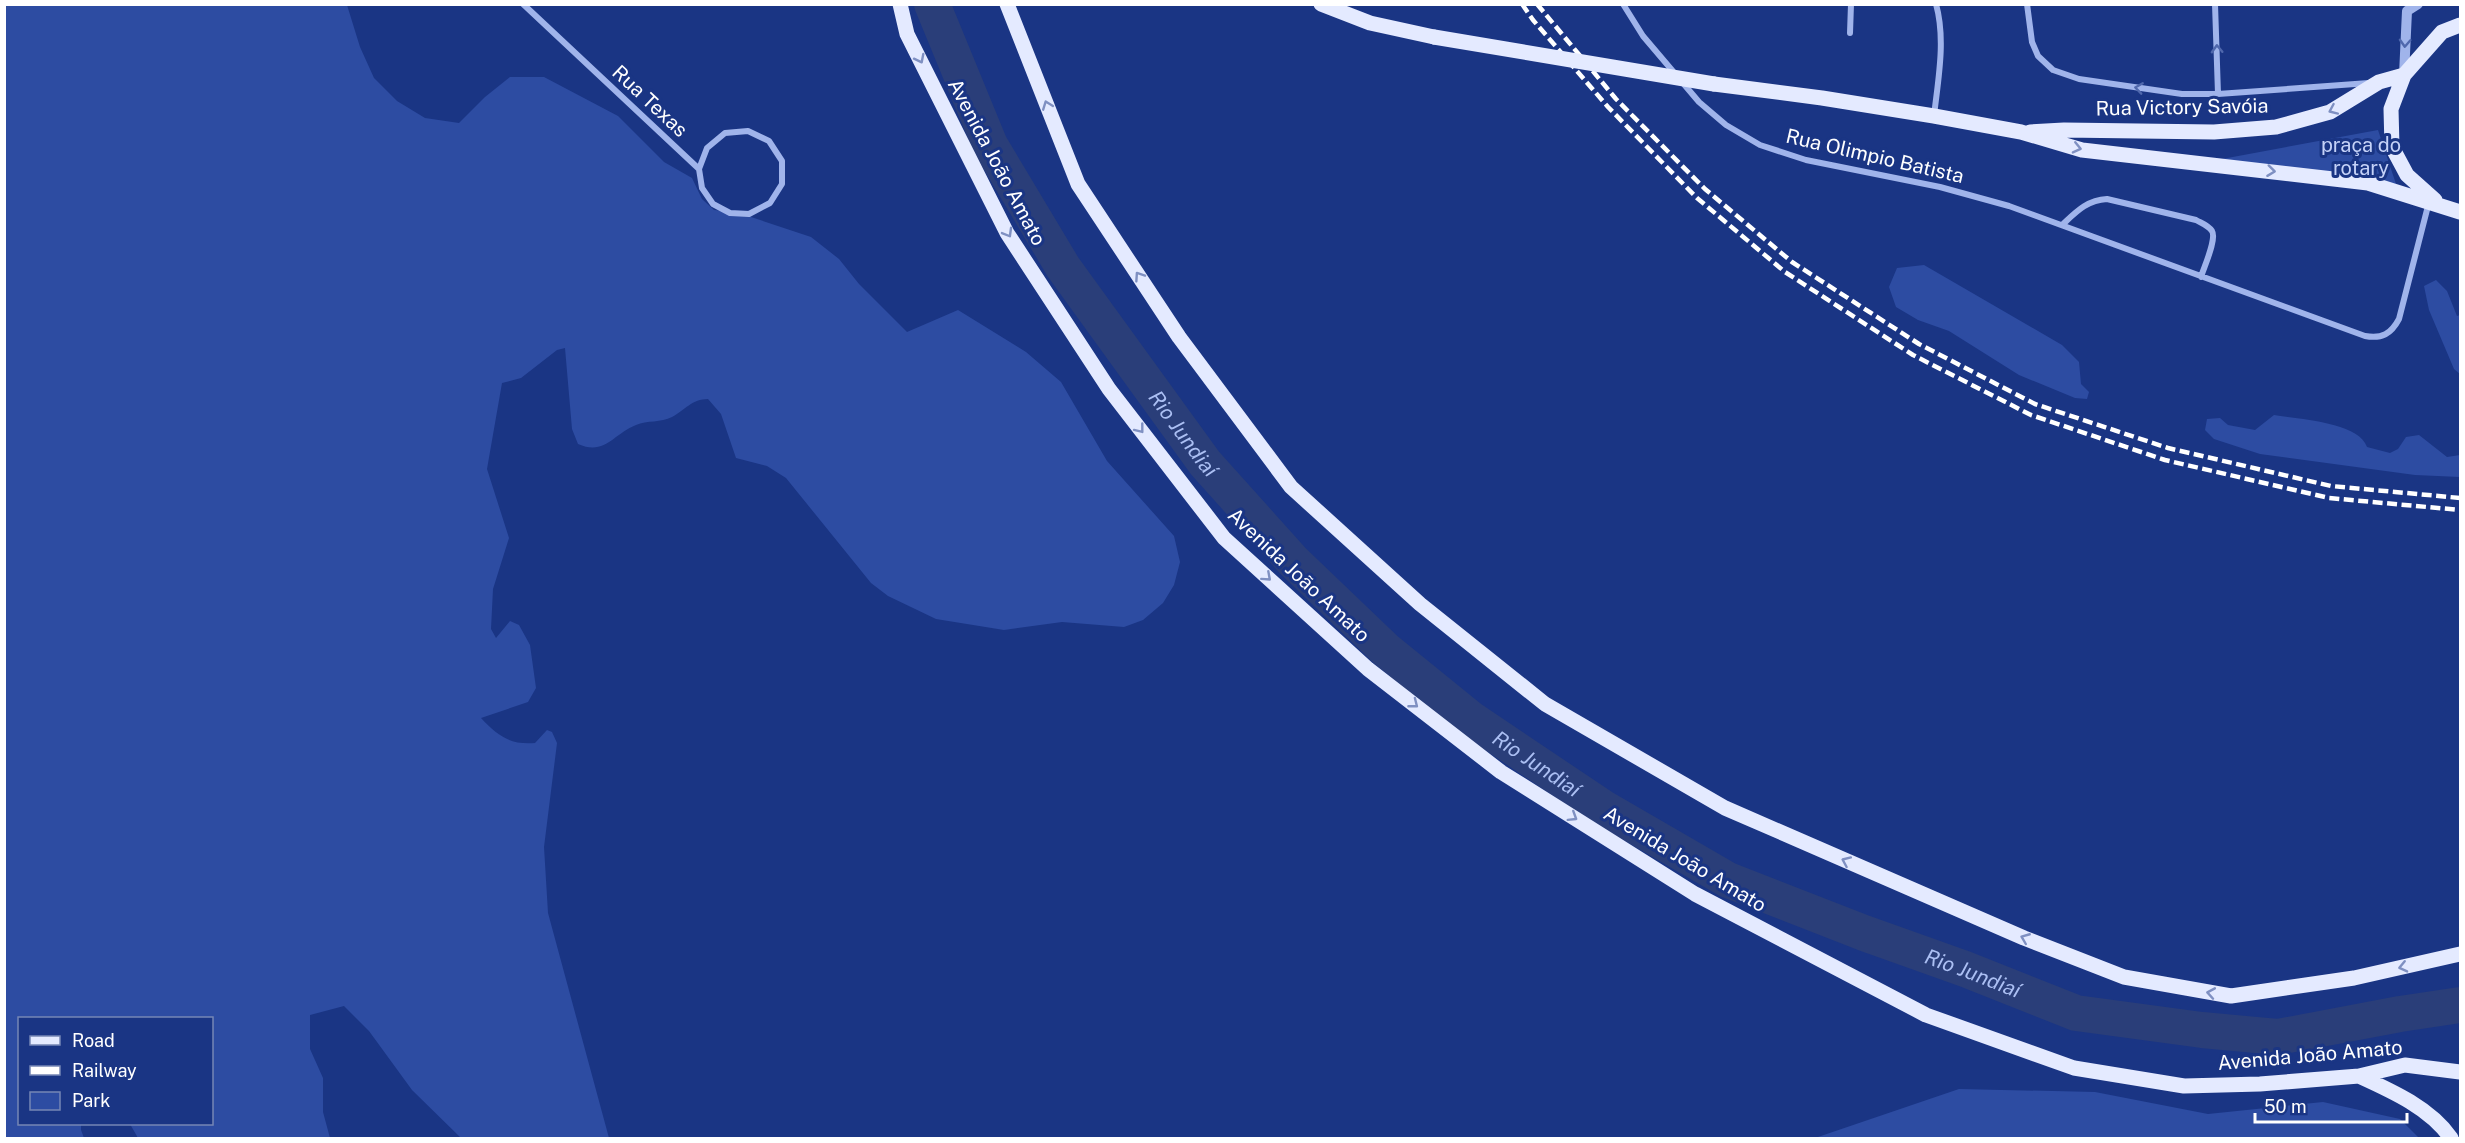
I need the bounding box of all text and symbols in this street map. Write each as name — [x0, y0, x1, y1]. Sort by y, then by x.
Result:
one-way arrow — [2399, 39, 2412, 48]
one-way arrow — [2210, 45, 2223, 54]
one-way arrow — [912, 53, 924, 64]
street label: Rua Texas — [607, 60, 693, 142]
street label: Avenida João Amato — [943, 74, 1051, 250]
one-way arrow — [2134, 82, 2144, 94]
street label: Rua Victory Savóia — [2095, 93, 2269, 121]
one-way arrow — [1041, 100, 1054, 111]
one-way arrow — [2329, 103, 2340, 115]
street label: Rua Olimpio Batista — [1784, 124, 1966, 188]
park label: praça do rotary — [2321, 133, 2401, 180]
one-way arrow — [2072, 141, 2082, 154]
one-way arrow — [2266, 164, 2275, 176]
one-way arrow — [1000, 227, 1012, 237]
one-way arrow — [1135, 271, 1146, 282]
water label: Rio Jundiaí — [1144, 385, 1225, 483]
one-way arrow — [1133, 422, 1144, 433]
street label: Avenida João Amato — [1223, 503, 1375, 647]
one-way arrow — [1260, 570, 1270, 581]
one-way arrow — [1407, 697, 1418, 708]
water label: Rio Jundiaí — [1488, 725, 1587, 803]
street label: Avenida João Amato — [1599, 801, 1771, 917]
one-way arrow — [1566, 810, 1577, 821]
one-way arrow — [1841, 856, 1852, 868]
one-way arrow — [2020, 933, 2031, 946]
water label: Rio Jundiaí — [1922, 943, 2026, 1003]
one-way arrow — [2399, 960, 2409, 973]
one-way arrow — [2207, 987, 2217, 1000]
legend — [18, 1017, 213, 1125]
text: Road — [72, 1030, 115, 1051]
street label: Avenida João Amato — [2217, 1035, 2403, 1075]
text: Railway — [72, 1060, 137, 1081]
scale bar — [2255, 1086, 2406, 1124]
text: Park — [72, 1090, 110, 1111]
text: 50 m — [2264, 1096, 2307, 1117]

